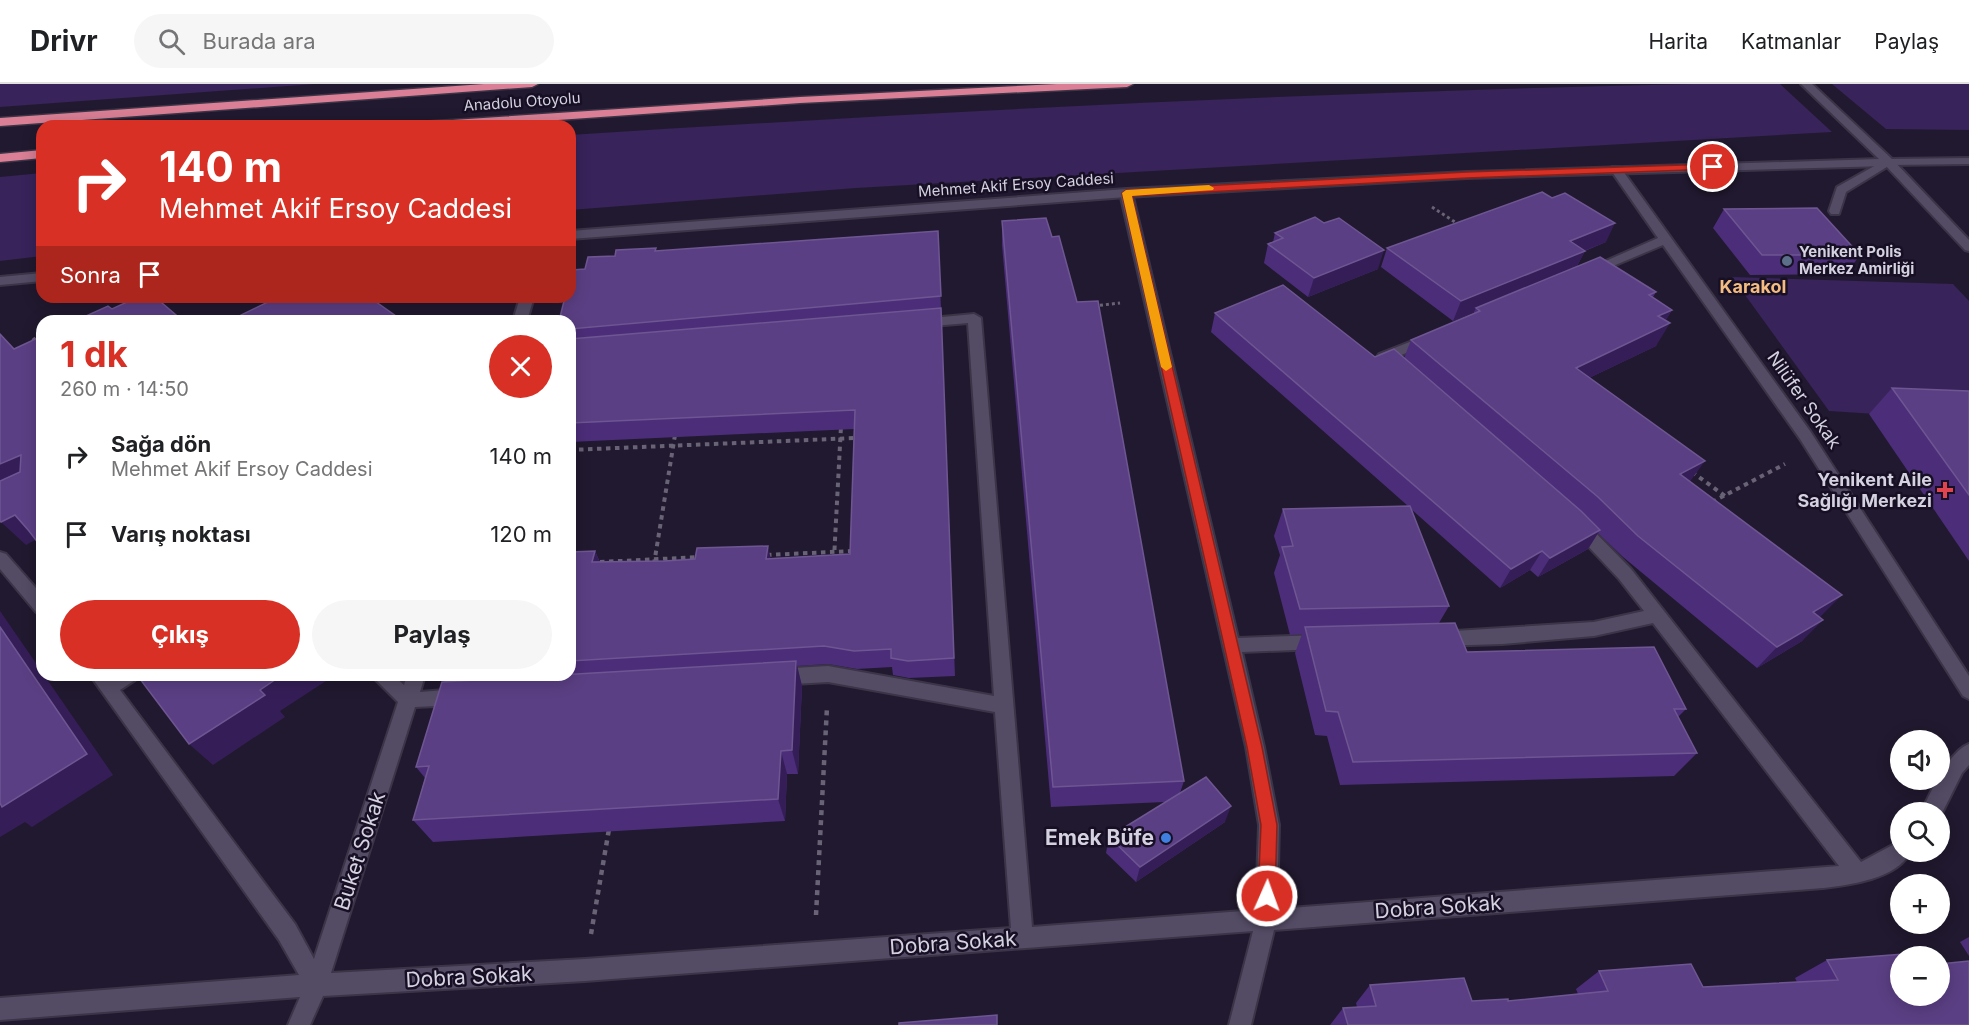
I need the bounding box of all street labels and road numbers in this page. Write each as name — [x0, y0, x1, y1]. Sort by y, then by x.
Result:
street label: Anadolu Otoyolu — [463, 88, 581, 115]
street label: Mehmet Akif Ersoy Caddesi — [917, 168, 1114, 201]
street label: Nilüfer Sokak — [1763, 347, 1846, 452]
street label: Buket Sokak — [329, 788, 391, 913]
street label: Dobra Sokak — [1374, 890, 1503, 923]
street label: Dobra Sokak — [889, 926, 1018, 959]
street label: Dobra Sokak — [405, 961, 534, 992]

